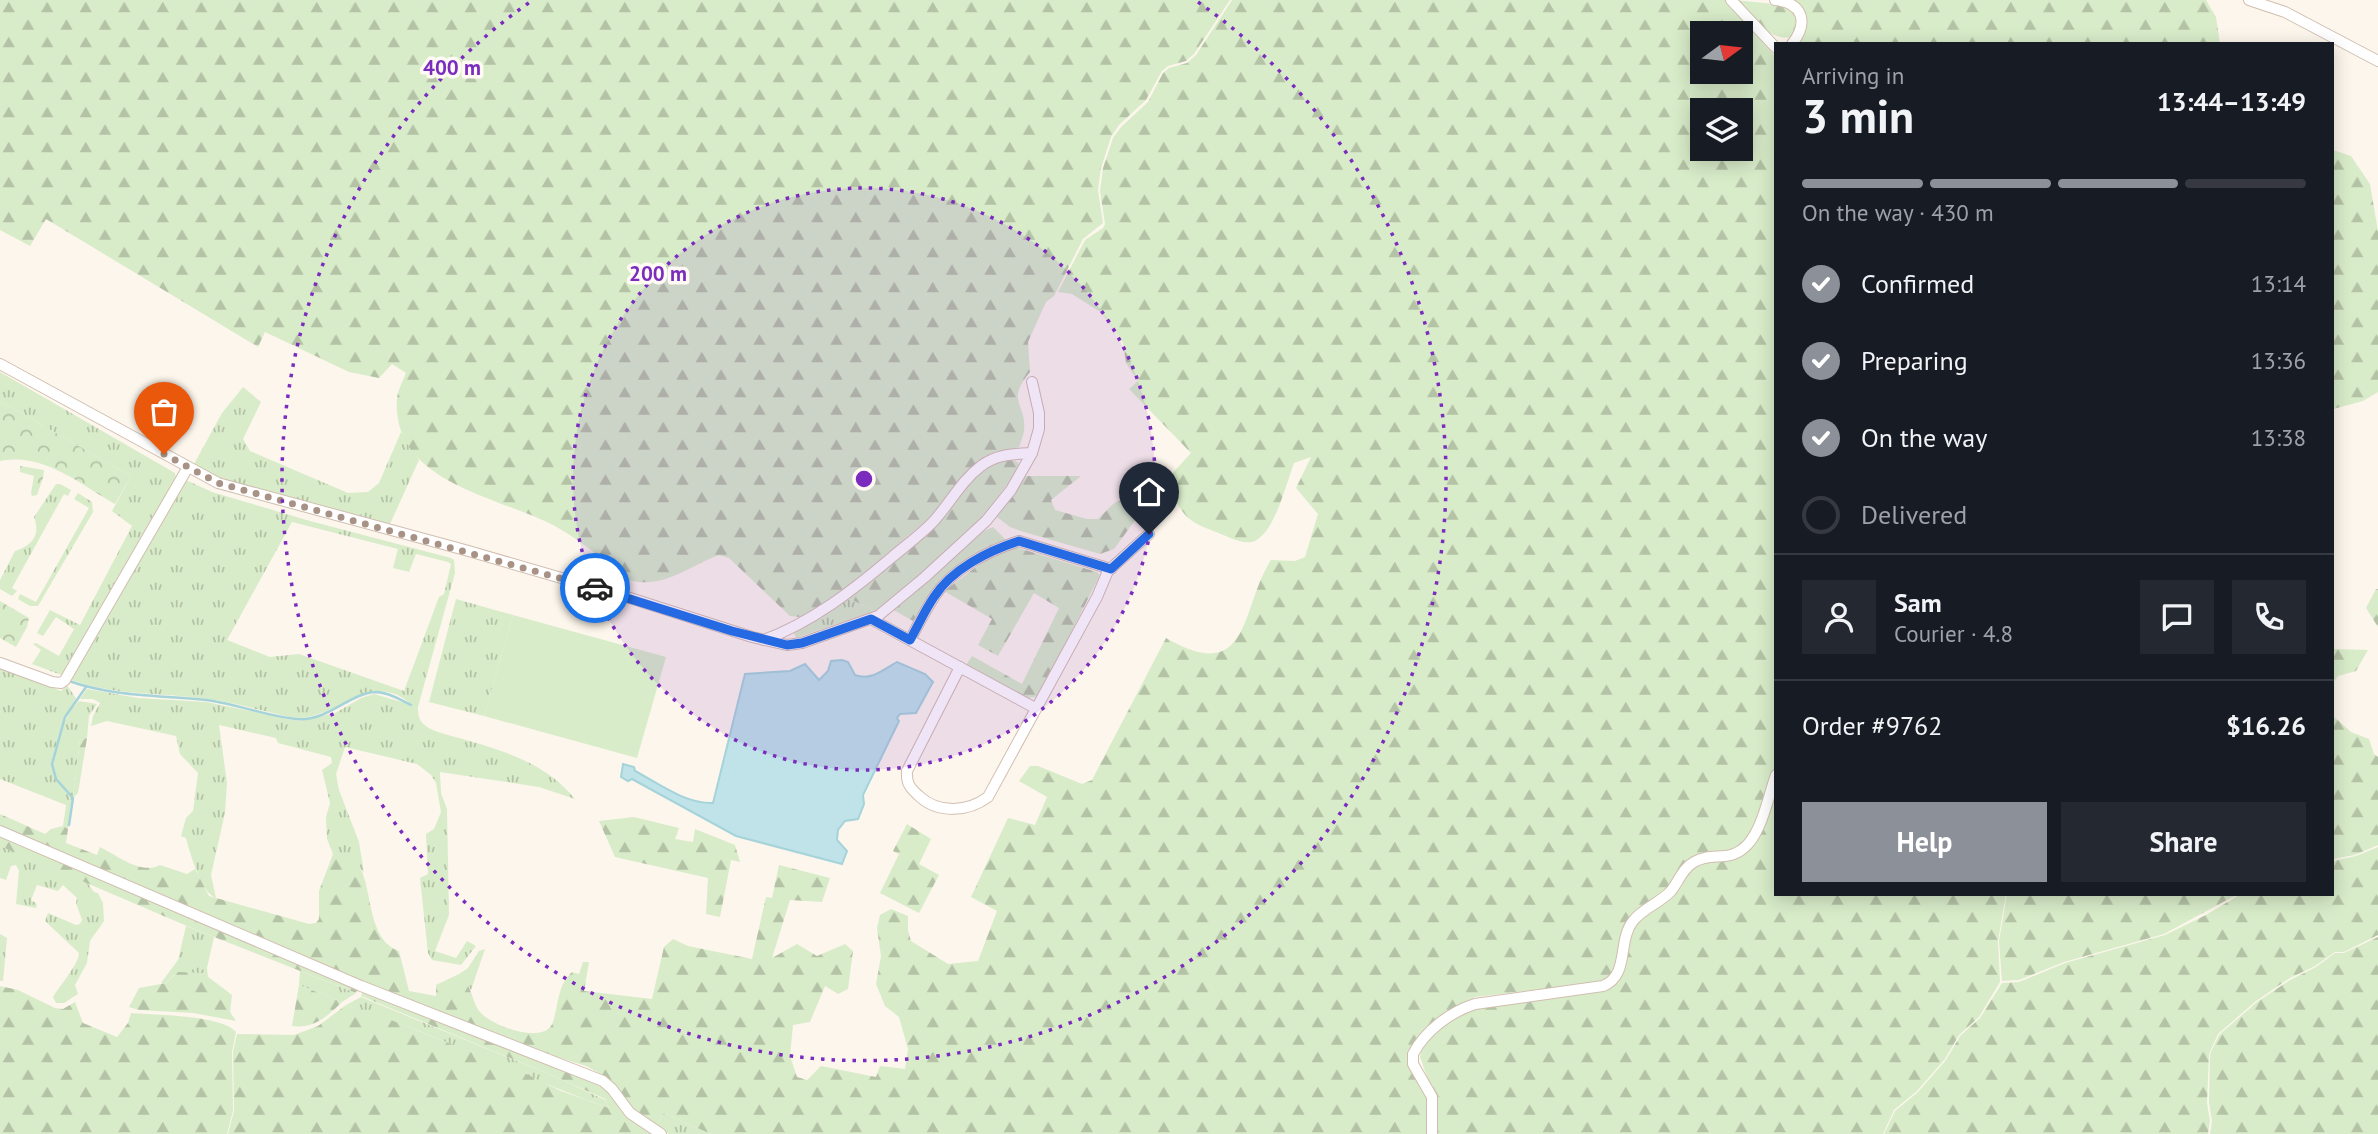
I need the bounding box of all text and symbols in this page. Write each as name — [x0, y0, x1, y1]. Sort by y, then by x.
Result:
north arrow — [1690, 21, 1754, 84]
map controls — [1690, 21, 1753, 161]
text: 400 m — [423, 54, 481, 81]
text: Arriving in — [1802, 61, 1904, 90]
text: 13:44–13:49 — [2157, 85, 2306, 118]
text: 3 min — [1802, 86, 1914, 146]
button: layers — [1690, 98, 1753, 161]
text: On the way · 430 m — [1802, 198, 1994, 227]
text: 200 m — [629, 260, 687, 287]
icon: check — [1802, 265, 1840, 303]
text: Confirmed — [1861, 267, 1974, 300]
text: 13:14 — [2251, 269, 2306, 298]
icon: check — [1802, 342, 1840, 380]
text: Preparing — [1861, 344, 1968, 377]
text: 13:36 — [2251, 346, 2306, 375]
pin — [134, 382, 194, 454]
icon: bag — [145, 393, 183, 431]
icon: check — [1802, 419, 1840, 457]
text: On the way — [1861, 421, 1987, 454]
text: 13:38 — [2251, 423, 2306, 452]
pin — [1119, 462, 1179, 534]
centre of rings — [852, 467, 876, 491]
icon: home — [1130, 473, 1168, 511]
text: Delivered — [1861, 498, 1967, 531]
courier — [560, 553, 630, 623]
icon: car — [576, 569, 614, 607]
button: person — [1802, 580, 1876, 654]
button: chat — [2140, 580, 2214, 654]
button: phone — [2232, 580, 2306, 654]
text: Sam — [1894, 586, 1942, 619]
text: Courier · 4.8 — [1894, 619, 2013, 648]
text: Order #9762 — [1802, 709, 1942, 742]
text: $16.26 — [2226, 709, 2306, 742]
button: Help — [1802, 802, 2047, 882]
button: Share — [2061, 802, 2306, 882]

